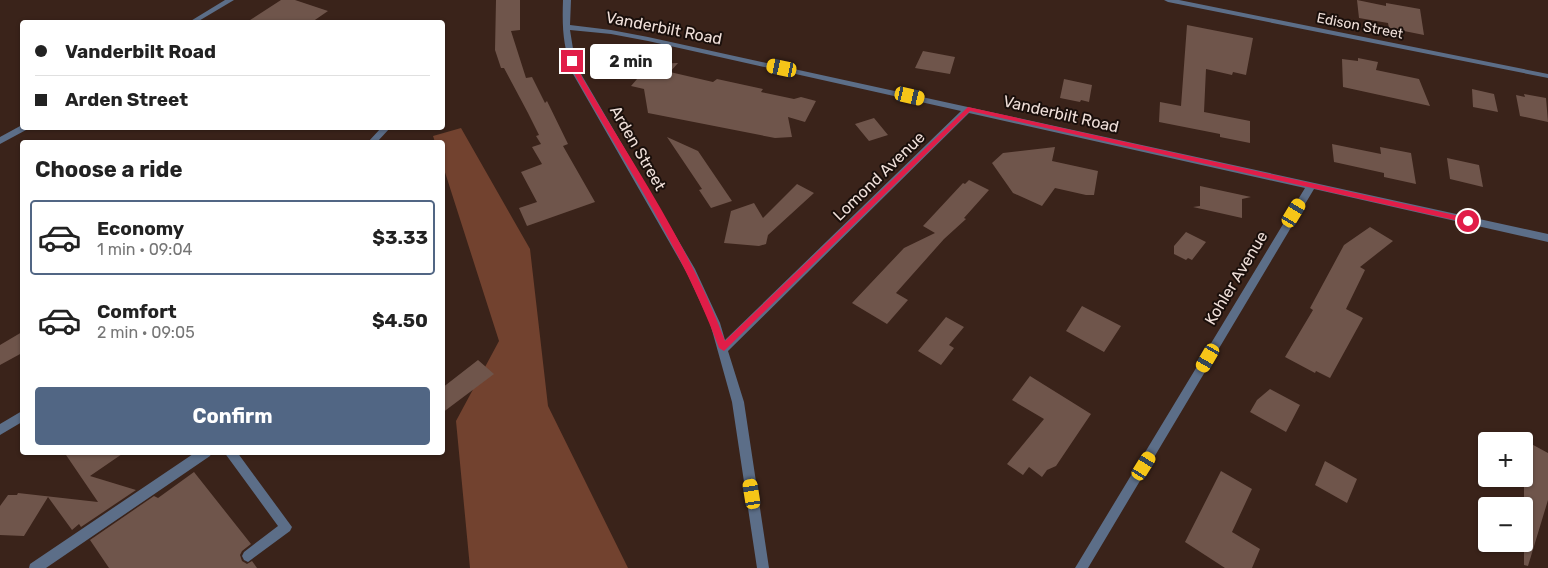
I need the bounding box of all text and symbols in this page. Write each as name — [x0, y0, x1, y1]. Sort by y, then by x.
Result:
street label: Vanderbilt Road — [604, 7, 724, 49]
street label: Edison Street — [1315, 9, 1405, 43]
text: Vanderbilt Road — [65, 40, 216, 63]
callout: 2 min — [590, 44, 672, 78]
route end — [561, 50, 583, 72]
text: 2 min — [609, 52, 653, 71]
car — [765, 58, 798, 78]
car — [893, 85, 926, 107]
text: Arden Street — [65, 88, 188, 111]
street label: Vanderbilt Road — [1001, 91, 1121, 137]
street label: Arden Street — [606, 102, 670, 194]
street label: Lomond Avenue — [829, 127, 929, 225]
text: Choose a ride — [35, 156, 182, 183]
car — [1279, 196, 1308, 230]
route start — [1457, 210, 1479, 232]
icon: car — [37, 215, 82, 260]
text: Economy — [97, 217, 184, 240]
text: $3.33 — [372, 226, 428, 249]
street label: Kohler Avenue — [1201, 228, 1272, 328]
text: 1 min · 09:04 — [97, 240, 193, 259]
icon: car — [37, 298, 82, 343]
text: Comfort — [97, 300, 177, 323]
text: $4.50 — [372, 309, 428, 332]
text: 2 min · 09:05 — [97, 323, 195, 342]
car — [1194, 341, 1221, 375]
button: Confirm — [35, 387, 430, 445]
map controls — [1478, 432, 1533, 552]
button: + — [1478, 432, 1533, 487]
car — [1129, 449, 1158, 483]
car — [742, 478, 761, 510]
button: − — [1478, 497, 1533, 552]

